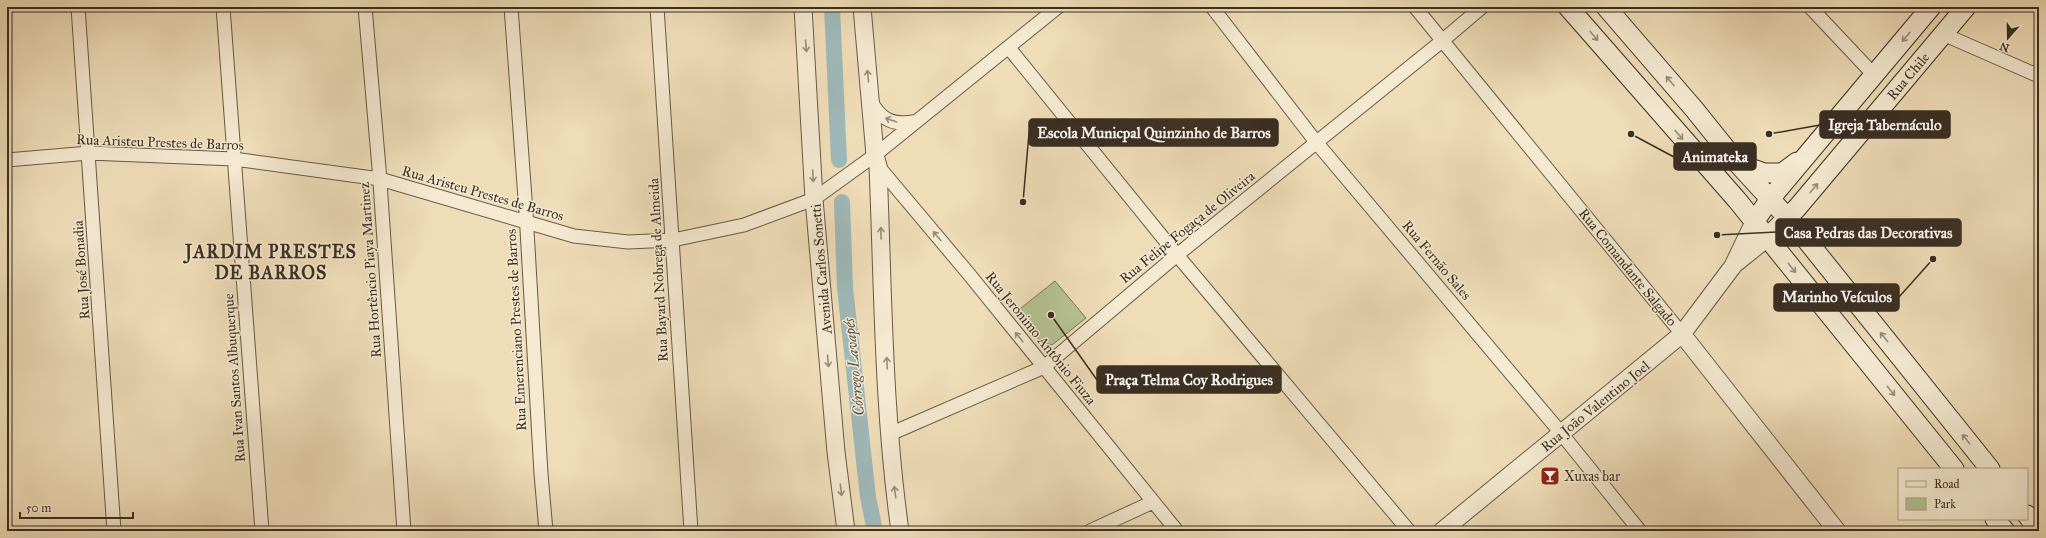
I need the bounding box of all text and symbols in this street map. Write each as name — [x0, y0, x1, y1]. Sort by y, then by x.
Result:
north arrow — [1988, 18, 2028, 58]
one-way arrow — [1589, 31, 1598, 41]
one-way arrow — [1901, 31, 1910, 42]
one-way arrow — [803, 39, 810, 52]
text: N — [1998, 39, 2011, 55]
street label: Rua Chile — [1884, 49, 1933, 104]
one-way arrow — [865, 69, 872, 82]
one-way arrow — [1665, 76, 1675, 86]
callout: Igreja Tabernáculo — [1820, 111, 1950, 138]
one-way arrow — [884, 116, 897, 123]
text: Igreja Tabernáculo — [1828, 116, 1942, 135]
callout: Escola Municpal Quinzinho de Barros — [1029, 119, 1278, 146]
text: Escola Municpal Quinzinho de Barros — [1037, 124, 1271, 143]
one-way arrow — [1675, 129, 1684, 140]
street label: Rua Aristeu Prestes de Barros — [76, 131, 244, 154]
callout: Animateka — [1674, 143, 1756, 170]
text: Animateka — [1681, 148, 1749, 166]
street label: Rua Aristeu Prestes de Barros — [400, 162, 566, 225]
street label: Rua Felipe Fogaça de Oliveira — [1116, 168, 1258, 287]
one-way arrow — [810, 169, 817, 182]
street label: Rua Bayard Nobrega de Almeida — [645, 178, 672, 362]
street label: Rua Hortêncio Piaya Martinez — [356, 181, 385, 358]
one-way arrow — [1809, 183, 1818, 194]
street label: Avenida Carlos Sonetti — [807, 203, 836, 336]
street label: Rua Comandante Salgado — [1575, 205, 1680, 330]
street label: Rua Fernão Sales — [1398, 217, 1475, 303]
callout: Casa Pedras das Decorativas — [1776, 219, 1961, 246]
street label: Rua José Bonadia — [70, 220, 94, 320]
text: Casa Pedras das Decorativas — [1783, 224, 1953, 242]
one-way arrow — [877, 227, 885, 240]
street label: Rua Emerenciano Prestes de Barros — [503, 228, 530, 431]
one-way arrow — [932, 231, 941, 242]
district label: JARDIM PRESTES DE BARROS — [183, 241, 357, 284]
one-way arrow — [1787, 263, 1796, 274]
street label: Rua Jeronimo Antônio Fiuza — [981, 268, 1100, 409]
callout: Marinho Veículos — [1774, 284, 1899, 311]
text: Marinho Veículos — [1782, 288, 1893, 306]
street label: Rua Ivan Santos Albuquerque — [220, 293, 250, 463]
water label: Córrego Lavapés — [840, 317, 869, 417]
one-way arrow — [1015, 331, 1024, 342]
one-way arrow — [1880, 332, 1889, 343]
one-way arrow — [825, 354, 832, 367]
one-way arrow — [883, 357, 890, 370]
street label: Rua João Valentino Joel — [1537, 357, 1654, 456]
callout: Praça Telma Coy Rodrigues — [1097, 366, 1281, 393]
text: Praça Telma Coy Rodrigues — [1105, 371, 1274, 390]
one-way arrow — [1886, 386, 1895, 396]
one-way arrow — [1961, 433, 1970, 444]
bar icon: Xuxas bar — [1539, 465, 1561, 487]
place label: Xuxas bar — [1564, 468, 1621, 485]
legend — [1898, 468, 2028, 520]
text: Road — [1934, 477, 1960, 491]
one-way arrow — [837, 483, 845, 496]
one-way arrow — [891, 486, 899, 499]
scale bar — [20, 494, 133, 520]
text: Park — [1934, 497, 1956, 511]
text: 50 m — [26, 501, 51, 515]

